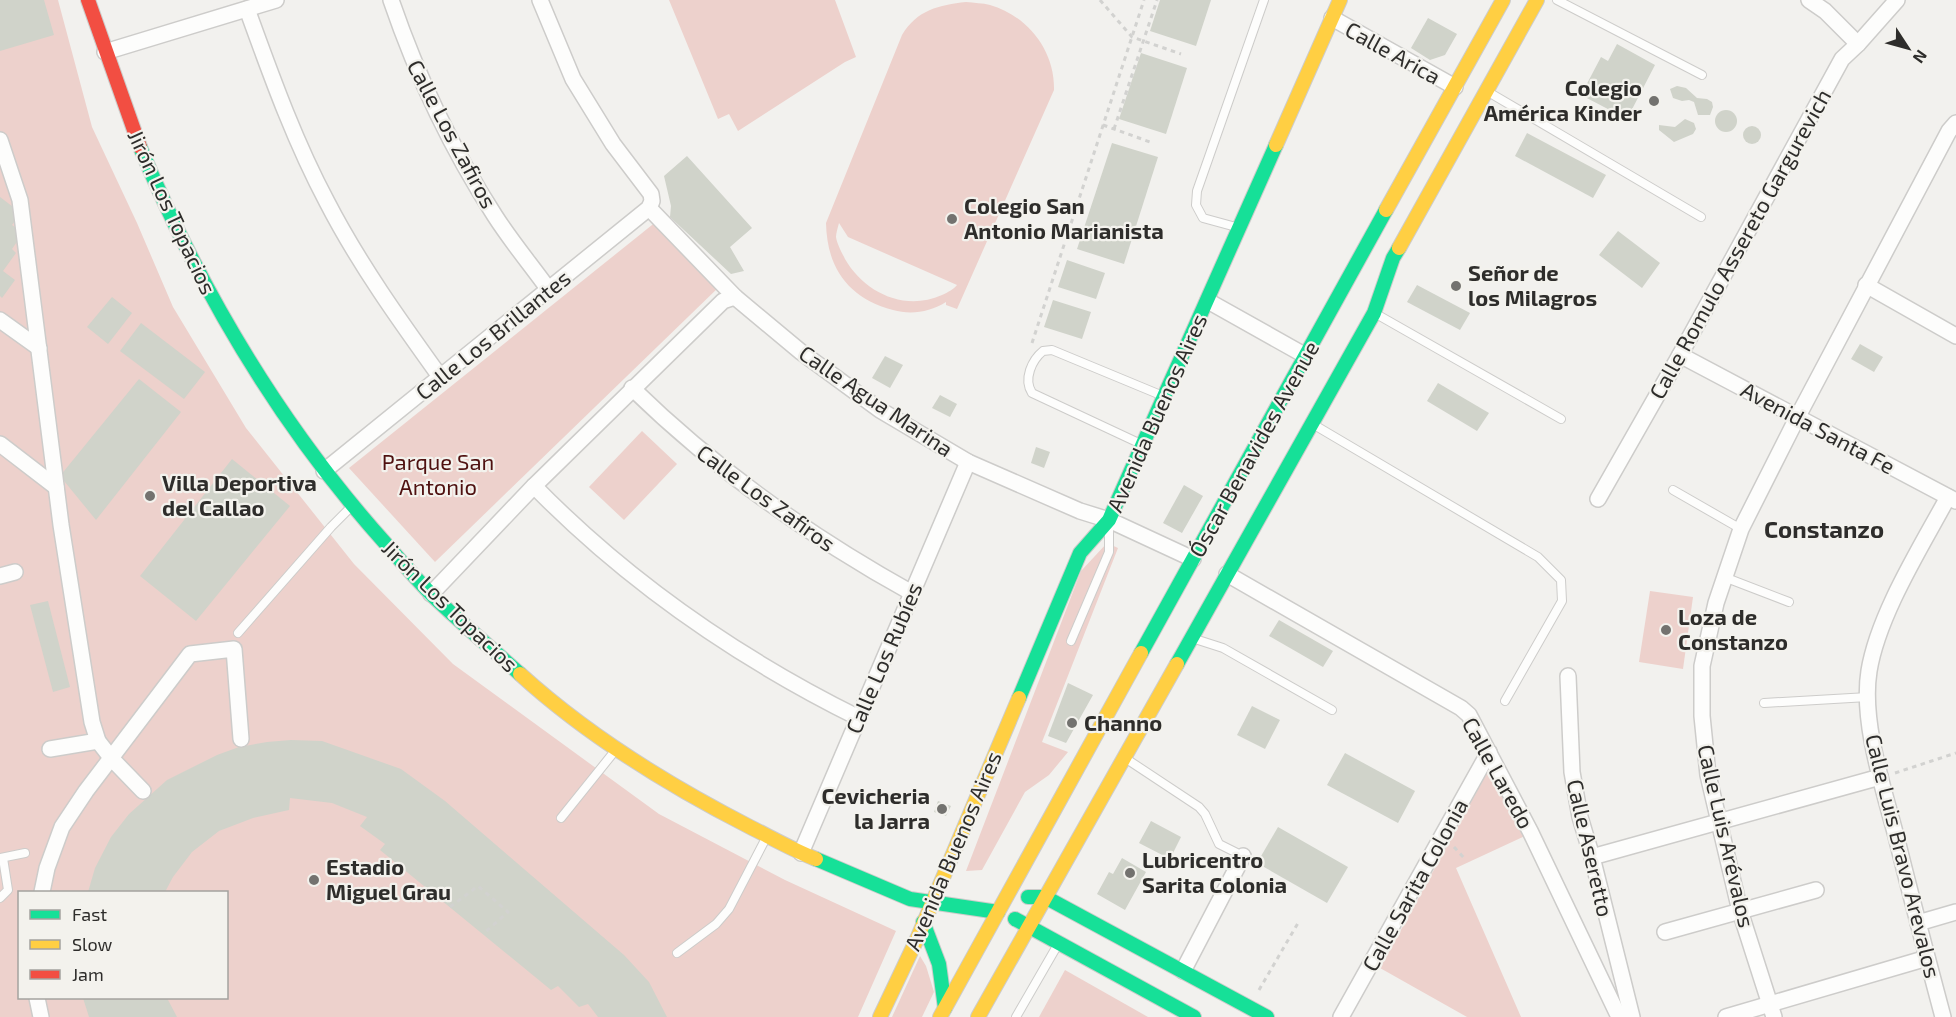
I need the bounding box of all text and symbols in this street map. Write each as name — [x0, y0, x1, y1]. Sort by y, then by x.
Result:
street label: Calle Arica — [1341, 15, 1446, 89]
north arrow — [1878, 18, 1938, 78]
text: N — [1909, 47, 1932, 67]
street label: Calle Los Zafiros — [403, 55, 503, 212]
place label: Colegio América Kinder — [1484, 74, 1643, 125]
street label: Calle Romulo Assereto Gargurevich — [1643, 84, 1835, 403]
marker: Colegio América Kinder — [1647, 94, 1661, 108]
street label: Jirón Los Topacios — [123, 125, 222, 298]
place label: Colegio San Antonio Marianista — [964, 192, 1164, 243]
marker: Colegio San Antonio Marianista — [945, 212, 959, 226]
place label: Señor de los Milagros — [1468, 259, 1597, 310]
street label: Calle Los Brillantes — [410, 264, 575, 405]
marker: Señor de los Milagros — [1449, 279, 1463, 293]
street label: Avenida Buenos Aires — [1101, 310, 1211, 516]
street label: Óscar Benavides Avenue — [1183, 336, 1323, 561]
street label: Calle Agua Marina — [795, 339, 958, 461]
street label: Avenida Santa Fe — [1737, 376, 1900, 479]
street label: Calle Los Zafiros — [692, 438, 841, 556]
park label: Parque San Antonio — [382, 448, 494, 499]
place label: Villa Deportiva del Callao — [162, 469, 317, 520]
marker: Villa Deportiva del Callao — [143, 489, 157, 503]
district label: Constanzo — [1764, 514, 1884, 543]
street label: Jirón Los Topacios — [377, 534, 524, 677]
street label: Calle Los Rubíes — [840, 578, 927, 737]
place label: Loza de Constanzo — [1678, 603, 1788, 654]
marker: Loza de Constanzo — [1659, 623, 1673, 637]
place label: Channo — [1084, 709, 1162, 735]
street label: Calle Laredo — [1458, 712, 1540, 833]
marker: Channo — [1065, 716, 1079, 730]
street label: Calle Luis Bravo Arevalos — [1861, 731, 1947, 980]
street label: Calle Luis Arévalos — [1693, 742, 1761, 930]
street label: Avenida Buenos Aires — [898, 747, 1006, 954]
street label: Calle Aseretto — [1563, 777, 1619, 919]
place label: Cevicheria la Jarra — [821, 782, 930, 833]
street label: Calle Sarita Colonia — [1356, 794, 1472, 975]
marker: Cevicheria la Jarra — [935, 802, 949, 816]
place label: Lubricentro Sarita Colonia — [1142, 846, 1287, 897]
place label: Estadio Miguel Grau — [326, 853, 451, 904]
marker: Lubricentro Sarita Colonia — [1123, 866, 1137, 880]
marker: Estadio Miguel Grau — [307, 873, 321, 887]
legend — [18, 891, 228, 999]
text: Fast — [72, 903, 107, 925]
text: Slow — [72, 933, 113, 955]
text: Jam — [72, 963, 104, 985]

